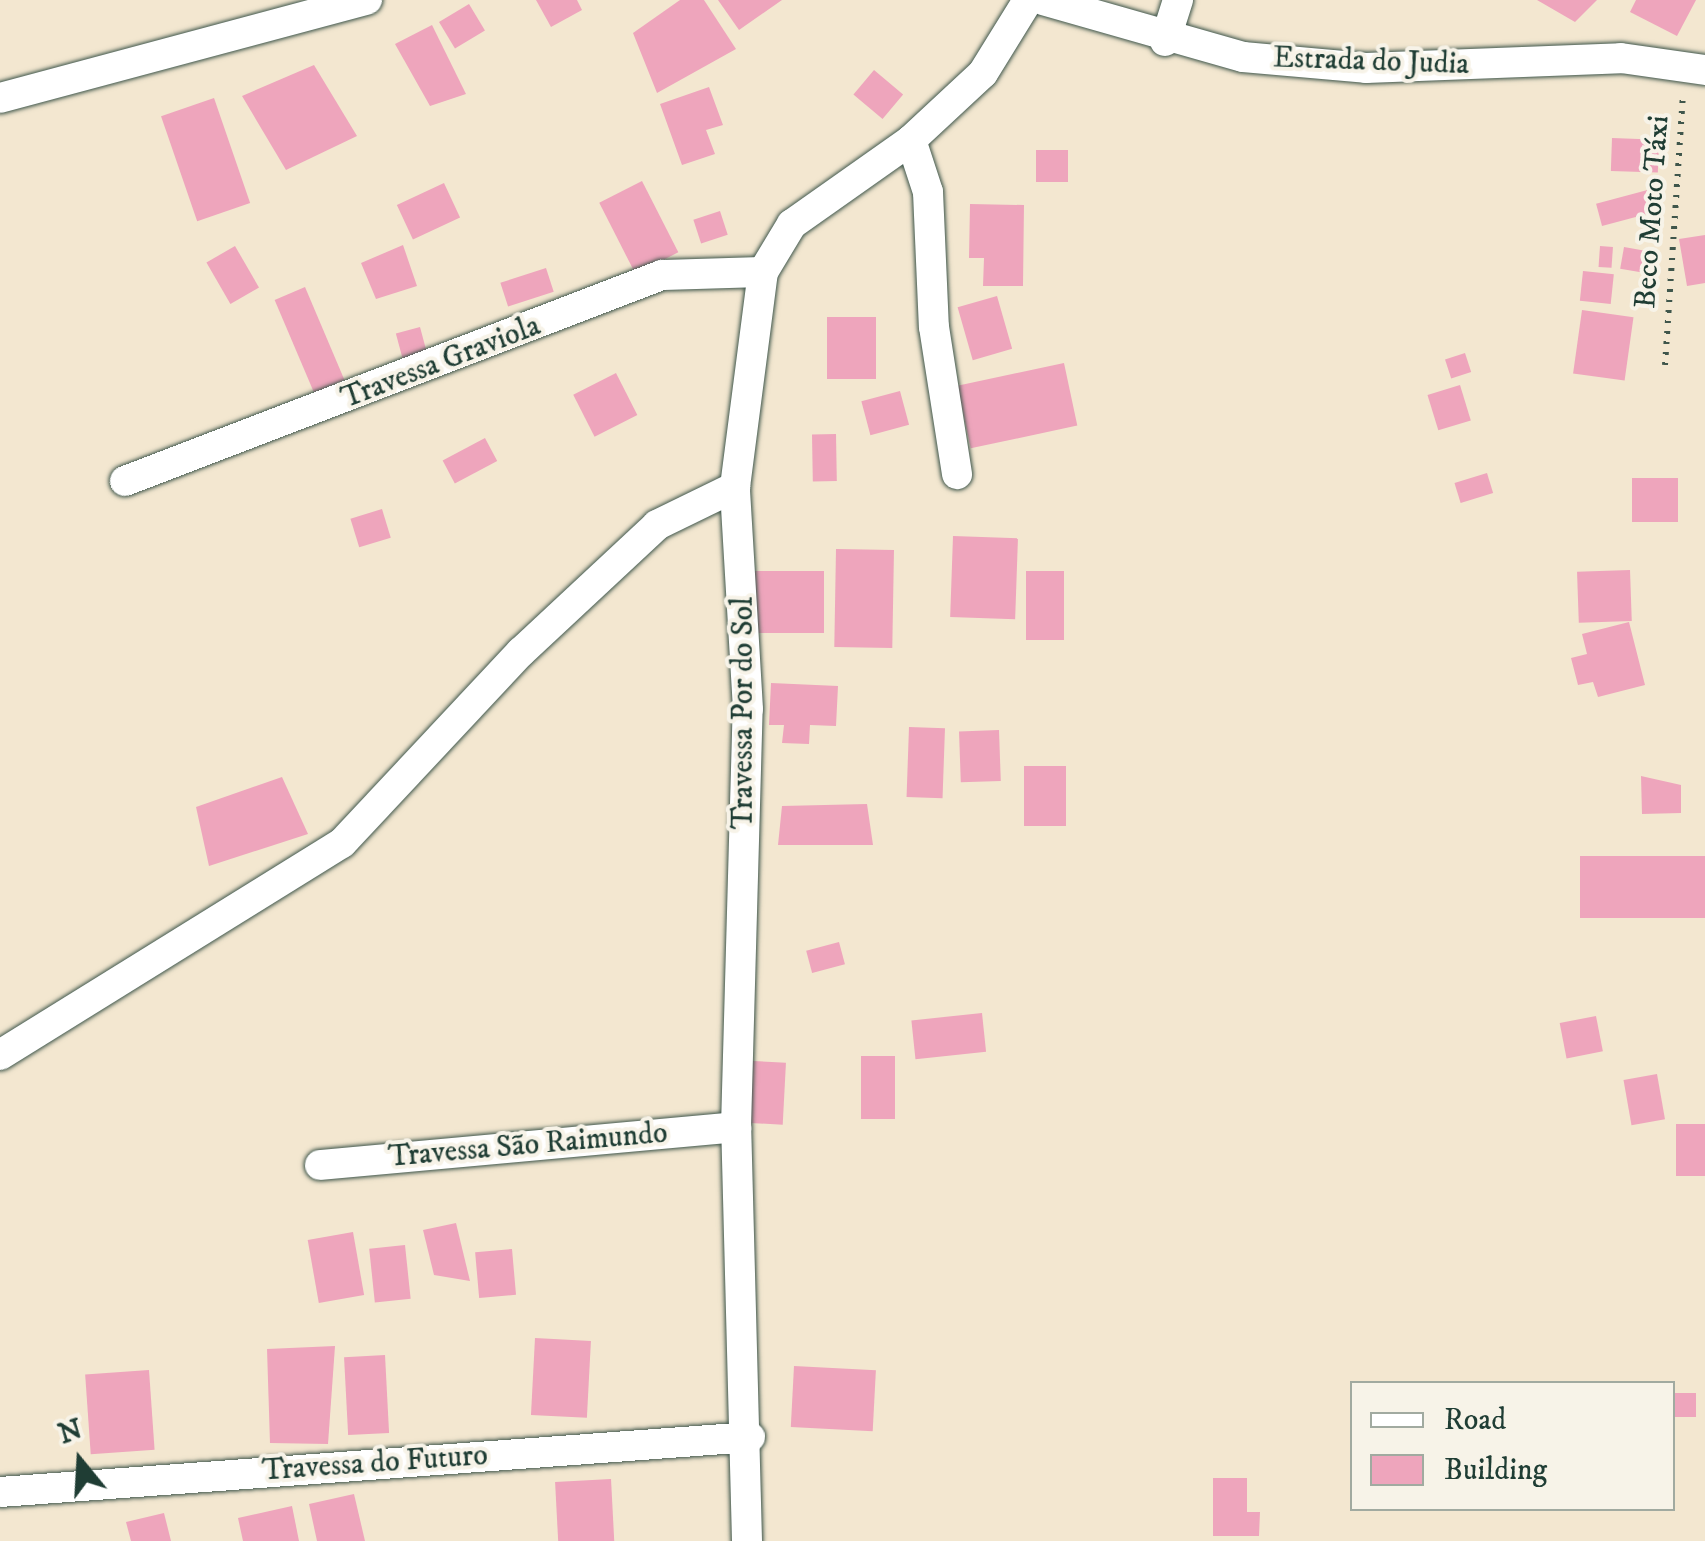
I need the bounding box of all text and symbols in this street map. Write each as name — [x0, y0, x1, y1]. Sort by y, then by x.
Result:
street label: Estrada do Judia — [1272, 41, 1470, 83]
street label: Beco Moto Táxi — [1628, 114, 1678, 310]
street label: Travessa Graviola — [336, 309, 546, 417]
street label: Travessa Por do Sol — [726, 597, 762, 829]
street label: Travessa São Raimundo — [387, 1116, 669, 1176]
legend — [1350, 1381, 1675, 1511]
text: Road — [1444, 1402, 1506, 1439]
north arrow — [30, 1411, 130, 1511]
text: N — [54, 1412, 87, 1452]
street label: Travessa do Futuro — [261, 1438, 489, 1490]
text: Building — [1444, 1452, 1547, 1489]

